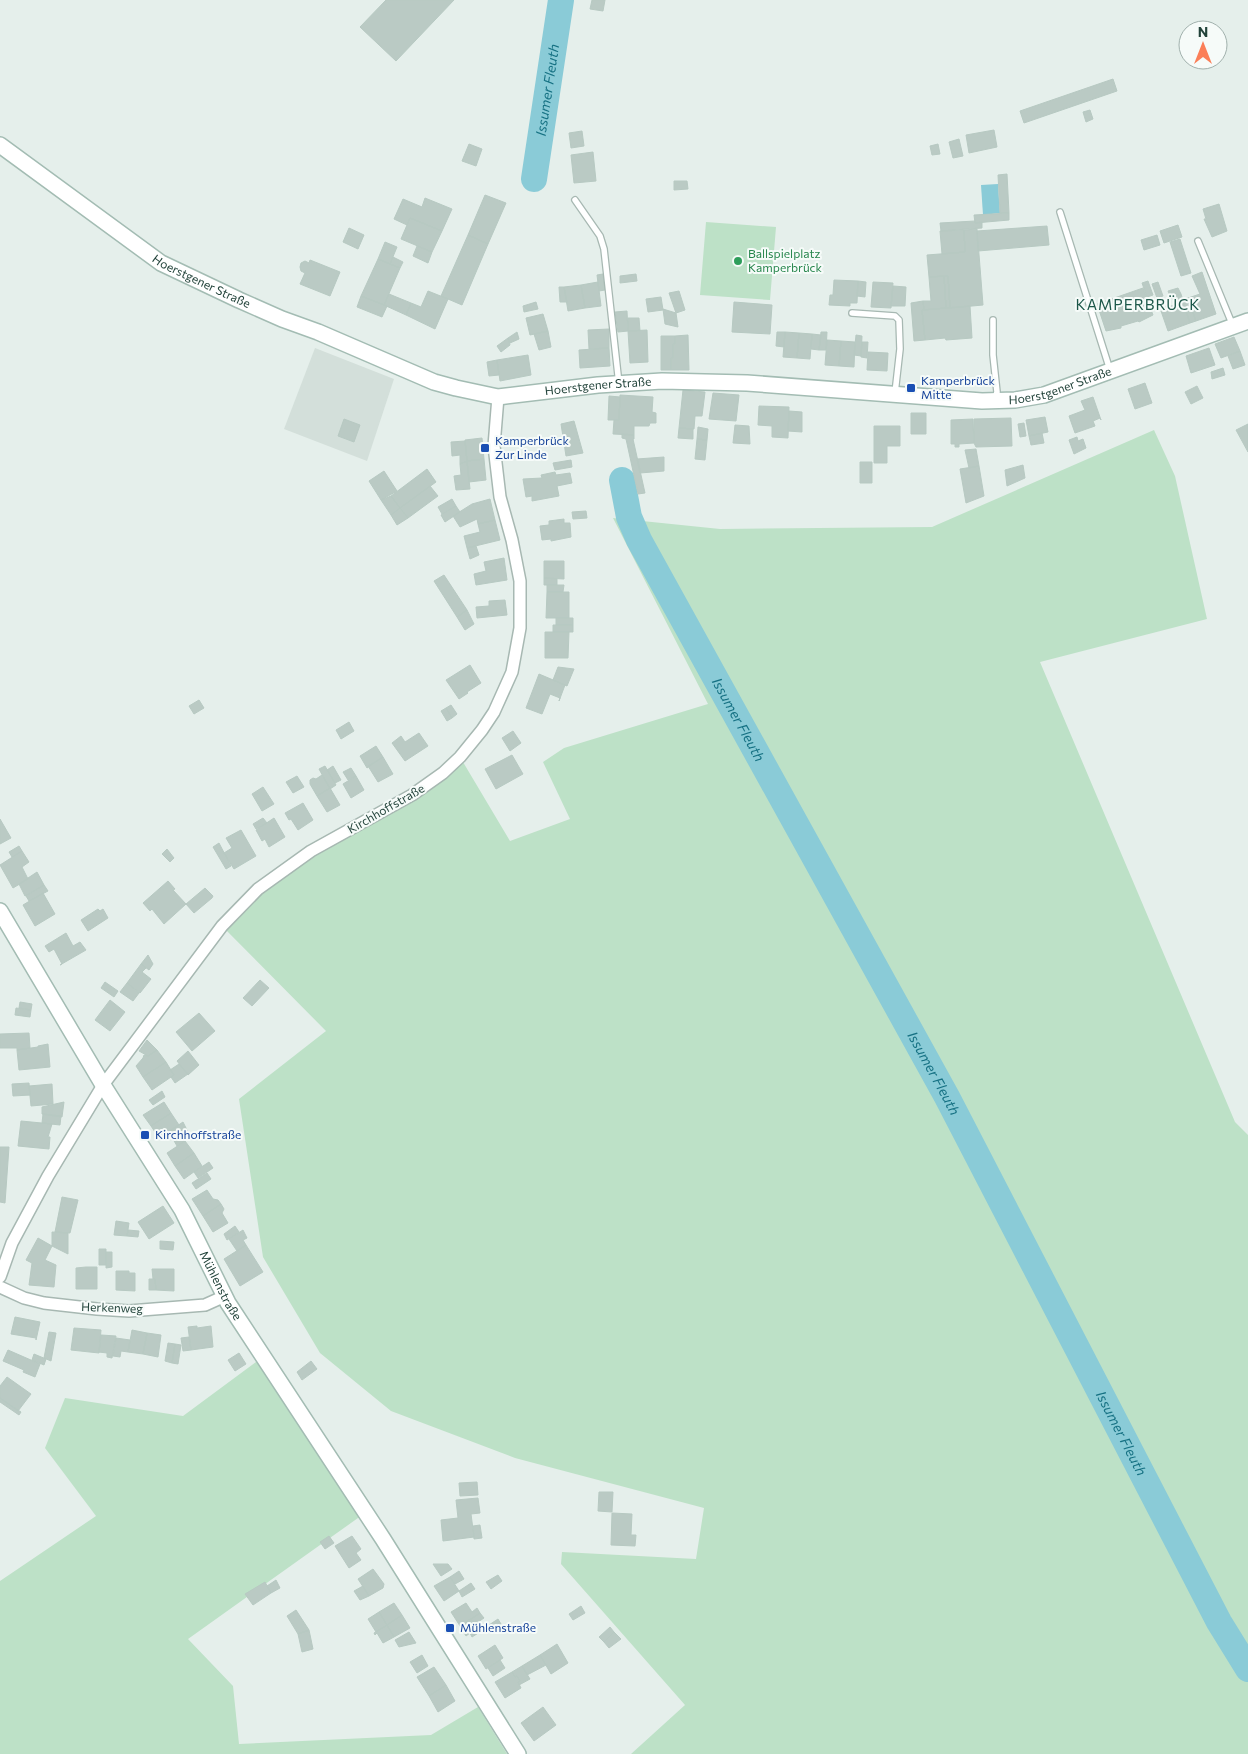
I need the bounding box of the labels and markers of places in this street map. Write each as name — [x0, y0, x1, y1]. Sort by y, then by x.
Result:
place label: Ballspielplatz Kamperbrück — [748, 246, 823, 274]
marker: Ballspielplatz Kamperbrück — [732, 255, 744, 267]
place label: Kamperbrück Mitte — [921, 373, 996, 401]
marker: Kamperbrück Mitte — [905, 382, 917, 394]
place label: Kamperbrück Zur Linde — [495, 433, 570, 461]
marker: Kamperbrück Zur Linde — [479, 442, 491, 454]
place label: Kirchhoffstraße — [155, 1127, 241, 1141]
marker: Kirchhoffstraße — [139, 1129, 151, 1141]
place label: Mühlenstraße — [460, 1620, 536, 1634]
marker: Mühlenstraße — [444, 1622, 456, 1634]

